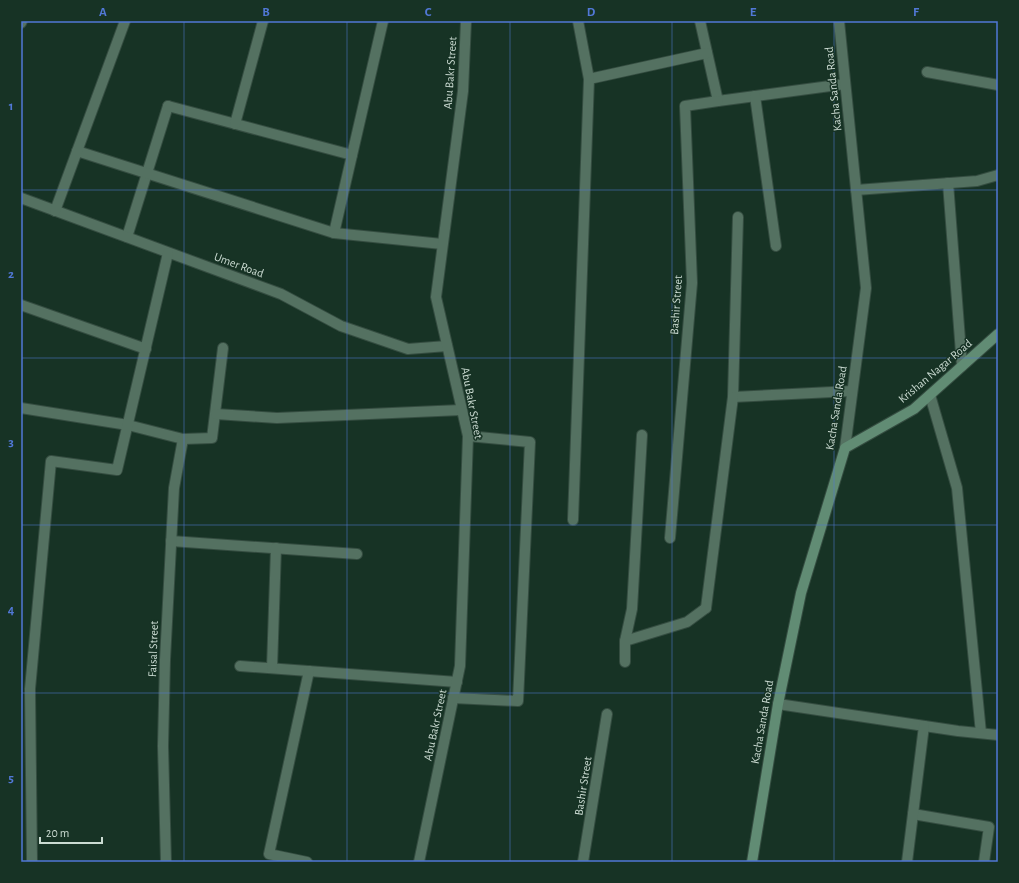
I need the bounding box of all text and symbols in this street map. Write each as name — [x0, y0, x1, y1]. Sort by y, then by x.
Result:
text: A — [99, 6, 107, 19]
text: B — [262, 6, 270, 19]
text: C — [425, 6, 432, 19]
text: D — [587, 6, 596, 19]
text: E — [750, 6, 757, 19]
text: F — [913, 6, 920, 19]
street label: Abu Bakr Street — [441, 36, 459, 110]
street label: Kacha Sanda Road — [823, 46, 843, 132]
text: 1 — [9, 100, 13, 113]
street label: Umer Road — [212, 250, 266, 280]
text: 2 — [8, 268, 14, 281]
street label: Bashir Street — [668, 275, 684, 335]
street label: Krishan Nagar Road — [896, 337, 974, 405]
street label: Kacha Sanda Road — [823, 365, 849, 451]
street label: Abu Bakr Street — [459, 366, 485, 440]
text: 3 — [8, 436, 14, 449]
text: 4 — [8, 604, 15, 617]
street label: Faisal Street — [146, 620, 160, 677]
street label: Kacha Sanda Road — [749, 679, 775, 765]
street label: Abu Bakr Street — [422, 688, 448, 762]
street label: Bashir Street — [572, 755, 594, 816]
text: 5 — [8, 772, 14, 785]
scale bar — [40, 819, 102, 845]
text: 20 m — [46, 827, 69, 839]

